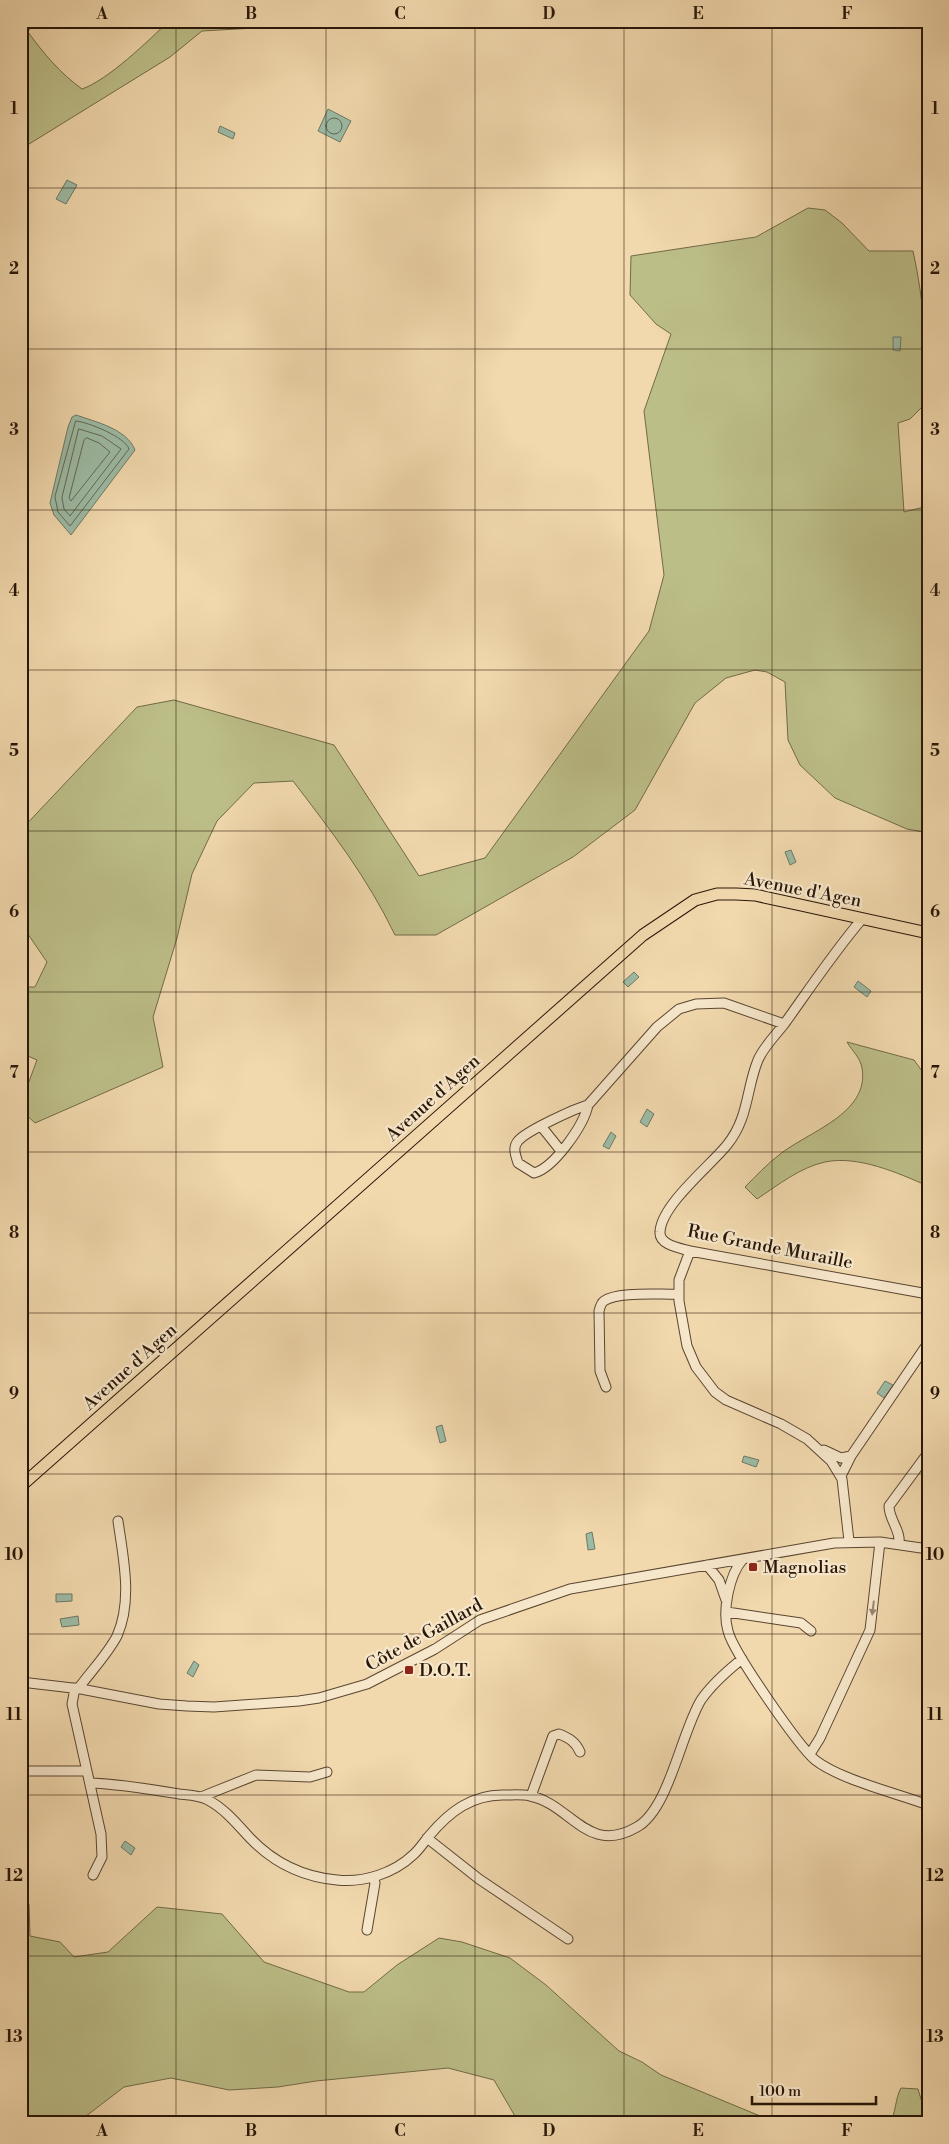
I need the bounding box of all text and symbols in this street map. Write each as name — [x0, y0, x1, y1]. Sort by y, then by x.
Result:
text: A — [95, 4, 108, 24]
text: B — [245, 4, 257, 24]
text: C — [394, 4, 406, 24]
text: D — [543, 4, 556, 24]
text: E — [692, 4, 704, 24]
text: F — [841, 4, 853, 24]
text: 1 — [10, 99, 18, 119]
text: 1 — [931, 99, 939, 119]
text: 2 — [9, 259, 19, 279]
text: 2 — [930, 259, 940, 279]
text: 3 — [9, 420, 19, 440]
text: 3 — [930, 420, 940, 440]
text: 4 — [9, 581, 20, 601]
text: 4 — [930, 581, 941, 601]
text: 5 — [9, 741, 19, 761]
text: 5 — [930, 741, 940, 761]
street label: Avenue d'Agen — [741, 867, 864, 913]
text: 6 — [9, 902, 19, 922]
text: 6 — [930, 902, 940, 922]
street label: Avenue d'Agen — [380, 1049, 485, 1147]
text: 7 — [9, 1063, 19, 1083]
text: 7 — [930, 1063, 940, 1083]
street label: Rue Grande Muraille — [685, 1220, 855, 1274]
text: 8 — [9, 1223, 19, 1243]
text: 8 — [930, 1223, 940, 1243]
street label: Avenue d'Agen — [77, 1318, 182, 1416]
text: 9 — [9, 1384, 19, 1404]
text: 9 — [930, 1384, 940, 1404]
text: 10 — [5, 1545, 23, 1565]
text: 10 — [926, 1545, 944, 1565]
place label: Magnolias — [763, 1556, 847, 1579]
marker: Magnolias — [747, 1561, 759, 1573]
street label: Côte de Gaillard — [361, 1593, 487, 1677]
one-way arrow — [869, 1601, 877, 1617]
place label: D.O.T. — [419, 1659, 471, 1682]
marker: D.O.T. — [403, 1664, 415, 1676]
text: 11 — [6, 1705, 22, 1725]
text: 11 — [927, 1705, 943, 1725]
text: 12 — [5, 1866, 23, 1886]
text: 12 — [926, 1866, 944, 1886]
text: 13 — [5, 2027, 23, 2047]
text: 13 — [926, 2027, 944, 2047]
scale bar — [752, 2074, 875, 2106]
text: 100 m — [759, 2082, 801, 2101]
text: A — [95, 2121, 108, 2141]
text: B — [245, 2121, 257, 2141]
text: C — [394, 2121, 406, 2141]
text: D — [543, 2121, 556, 2141]
text: E — [692, 2121, 704, 2141]
text: F — [841, 2121, 853, 2141]

